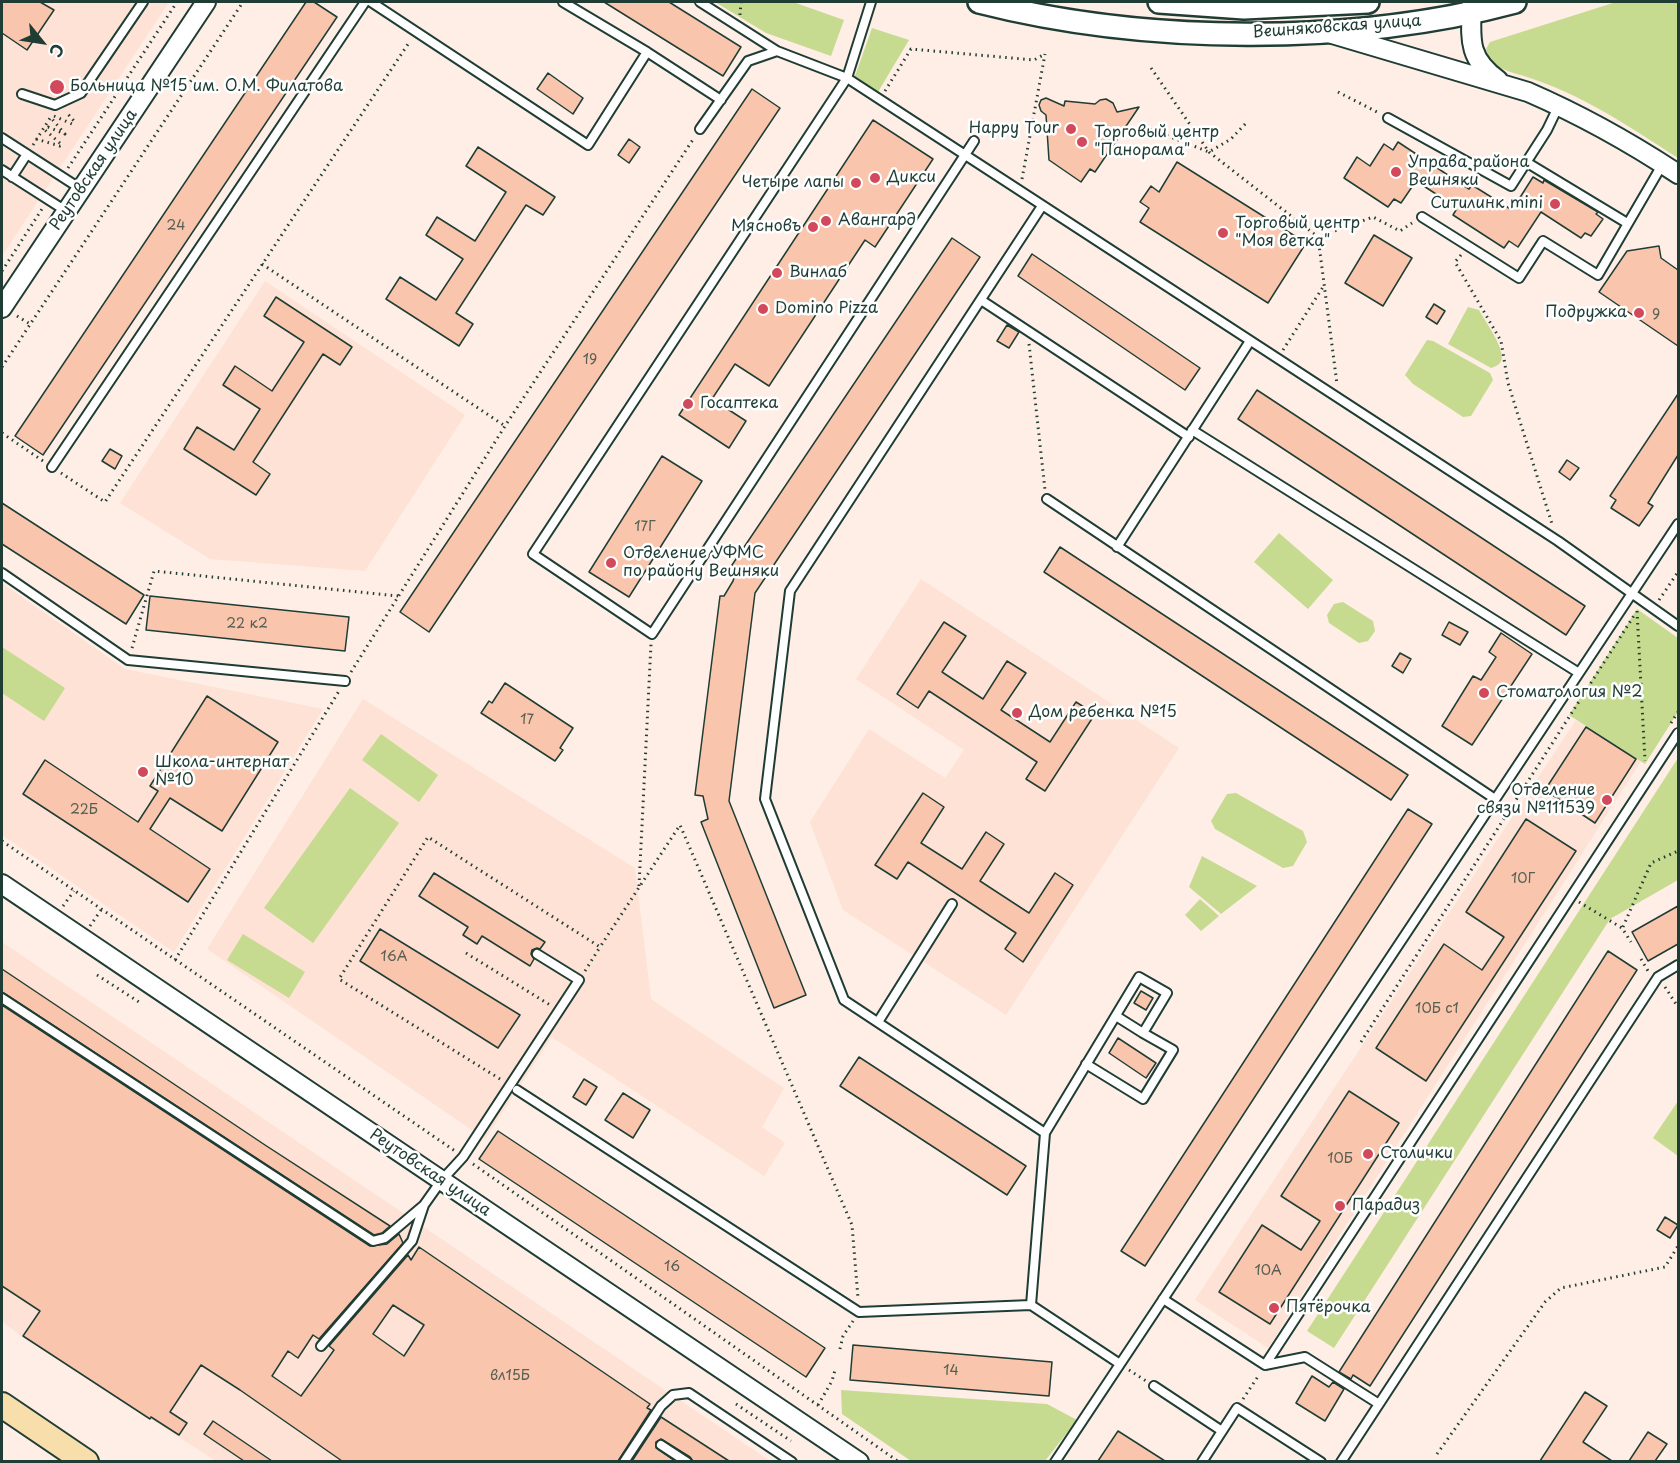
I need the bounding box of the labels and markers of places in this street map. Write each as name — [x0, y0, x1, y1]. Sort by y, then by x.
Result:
place label: Больница №15 им. О.М. Филатова — [70, 77, 343, 97]
marker: Больница №15 им. О.М. Филатова — [48, 78, 66, 96]
place label: Happy Tour — [969, 119, 1059, 139]
marker: Happy Tour — [1064, 122, 1078, 136]
place label: Торговый центр "Панорама" — [1094, 123, 1219, 161]
marker: Торговый центр "Панорама" — [1075, 135, 1089, 149]
place label: Управа района Вешняки — [1408, 153, 1530, 191]
marker: Управа района Вешняки — [1389, 165, 1403, 179]
place label: Дикси — [887, 168, 936, 188]
marker: Дикси — [868, 171, 882, 185]
place label: Четыре лапы — [742, 173, 844, 193]
marker: Четыре лапы — [849, 176, 863, 190]
place label: Ситилинк mini — [1430, 194, 1543, 214]
marker: Ситилинк mini — [1548, 197, 1562, 211]
place label: Авангард — [838, 211, 916, 231]
marker: Авангард — [819, 214, 833, 228]
place label: Торговый центр "Моя ветка" — [1235, 214, 1360, 252]
place label: Мясновъ — [731, 217, 801, 237]
marker: Мясновъ — [806, 220, 820, 234]
marker: Торговый центр "Моя ветка" — [1216, 226, 1230, 240]
place label: Винлаб — [789, 263, 847, 283]
marker: Винлаб — [770, 266, 784, 280]
place label: Domino Pizza — [775, 299, 878, 319]
marker: Domino Pizza — [756, 302, 770, 316]
place label: Подружка — [1545, 303, 1627, 323]
marker: Подружка — [1632, 306, 1646, 320]
place label: Госаптека — [700, 394, 778, 414]
marker: Госаптека — [681, 397, 695, 411]
place label: Отделение УФМС по району Вешняки — [623, 544, 779, 582]
marker: Отделение УФМС по району Вешняки — [604, 556, 618, 570]
place label: Стоматология №2 — [1496, 683, 1642, 703]
marker: Стоматология №2 — [1477, 686, 1491, 700]
place label: Дом ребенка №15 — [1029, 703, 1177, 723]
marker: Дом ребенка №15 — [1010, 706, 1024, 720]
place label: Школа-интернат №10 — [155, 753, 289, 791]
marker: Школа-интернат №10 — [136, 765, 150, 779]
place label: Отделение связи №111539 — [1477, 781, 1595, 819]
marker: Отделение связи №111539 — [1600, 793, 1614, 807]
place label: Столички — [1380, 1144, 1453, 1164]
marker: Столички — [1361, 1147, 1375, 1161]
place label: Парадиз — [1352, 1196, 1420, 1216]
marker: Парадиз — [1333, 1199, 1347, 1213]
place label: Пятёрочка — [1286, 1298, 1371, 1318]
marker: Пятёрочка — [1267, 1301, 1281, 1315]

